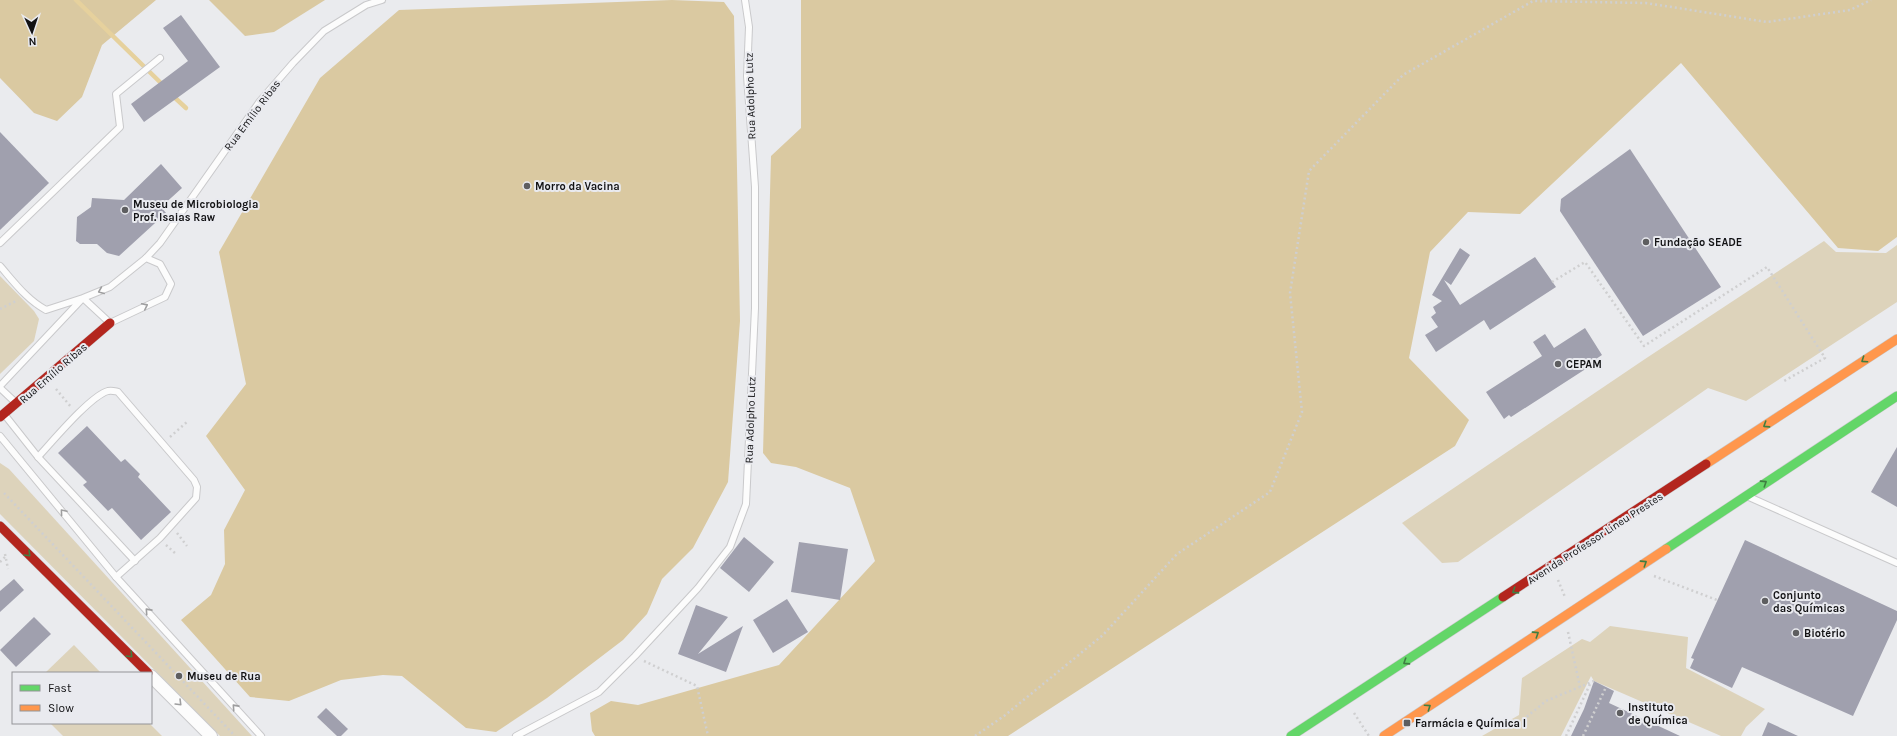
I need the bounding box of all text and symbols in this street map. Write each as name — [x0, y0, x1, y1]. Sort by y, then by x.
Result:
north arrow — [12, 12, 52, 52]
text: N — [28, 35, 37, 48]
street label: Rua Adolpho Lutz — [742, 52, 759, 140]
street label: Rua Emílio Ribas — [222, 77, 283, 153]
place label: Morro da Vacina — [535, 180, 620, 193]
marker: Morro da Vacina — [522, 181, 532, 191]
place label: Museu de Microbiologia Prof. Isaias Raw — [133, 198, 258, 224]
marker: Museu de Microbiologia Prof. Isaias Raw — [120, 205, 130, 215]
place label: Fundação SEADE — [1654, 236, 1742, 249]
marker: Fundação SEADE — [1641, 237, 1651, 247]
one-way arrow — [98, 286, 105, 294]
one-way arrow — [141, 303, 148, 311]
street label: Rua Emílio Ribas — [17, 340, 90, 406]
one-way arrow — [1862, 355, 1869, 362]
place label: CEPAM — [1566, 358, 1602, 371]
marker: CEPAM — [1553, 359, 1563, 369]
street label: Rua Adolpho Lutz — [742, 376, 759, 464]
one-way arrow — [1763, 420, 1770, 428]
one-way arrow — [1760, 481, 1767, 488]
street label: Avenida Professor Lineu Prestes — [1525, 490, 1666, 587]
one-way arrow — [61, 510, 68, 517]
one-way arrow — [23, 549, 31, 557]
one-way arrow — [1640, 560, 1647, 567]
one-way arrow — [1512, 586, 1519, 593]
place label: Conjunto das Químicas — [1773, 589, 1845, 615]
marker: Conjunto das Químicas — [1760, 596, 1770, 606]
one-way arrow — [145, 608, 152, 616]
place label: Biotério — [1804, 627, 1845, 640]
marker: Biotério — [1791, 628, 1801, 638]
one-way arrow — [1531, 632, 1538, 639]
one-way arrow — [125, 650, 133, 658]
one-way arrow — [1403, 657, 1410, 665]
place label: Museu de Rua — [187, 670, 261, 683]
marker: Museu de Rua — [174, 671, 184, 681]
legend — [12, 672, 152, 724]
text: Fast — [48, 681, 72, 695]
one-way arrow — [174, 699, 182, 706]
text: Slow — [48, 701, 74, 715]
place label: Instituto de Química — [1628, 701, 1688, 727]
one-way arrow — [232, 704, 240, 712]
one-way arrow — [1424, 704, 1431, 712]
marker: Instituto de Química — [1615, 708, 1625, 718]
place label: Farmácia e Química I — [1415, 717, 1526, 730]
marker: Farmácia e Química I — [1402, 718, 1412, 728]

